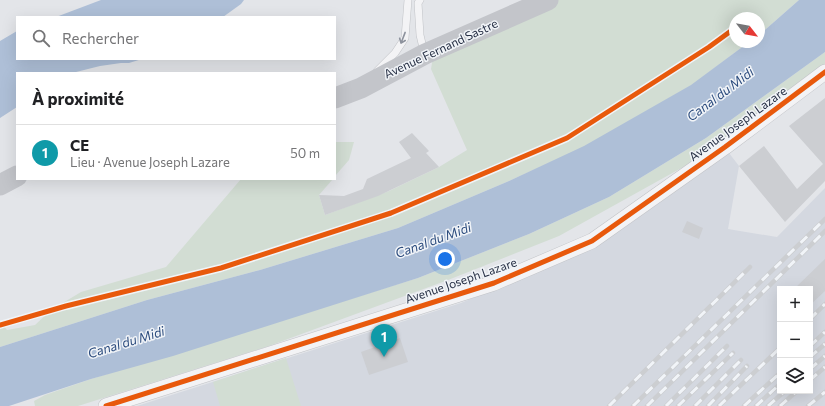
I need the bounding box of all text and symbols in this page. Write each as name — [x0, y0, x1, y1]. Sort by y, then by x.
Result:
north arrow — [729, 12, 765, 48]
search box — [16, 16, 336, 60]
street label: Avenue Fernand Sastre — [381, 16, 500, 81]
icon: search — [30, 27, 52, 49]
text: Rechercher — [62, 29, 139, 47]
one-way arrow — [399, 32, 407, 44]
water label: Canal du Midi — [683, 63, 757, 124]
street label: Avenue Joseph Lazare — [686, 83, 790, 164]
text: À proximité — [32, 88, 124, 109]
text: CE — [70, 136, 89, 154]
text: 1 — [42, 145, 48, 161]
text: 50 m — [290, 145, 320, 161]
text: Lieu · Avenue Joseph Lazare — [70, 154, 230, 170]
water label: Canal du Midi — [393, 219, 474, 261]
your location — [435, 249, 455, 269]
street label: Avenue Joseph Lazare — [403, 254, 519, 307]
map controls — [777, 286, 813, 394]
button: + — [777, 286, 813, 322]
button: − — [777, 322, 813, 358]
water label: Canal du Midi — [86, 323, 167, 361]
pin: 1 — [371, 324, 397, 357]
button: layers — [777, 358, 813, 394]

